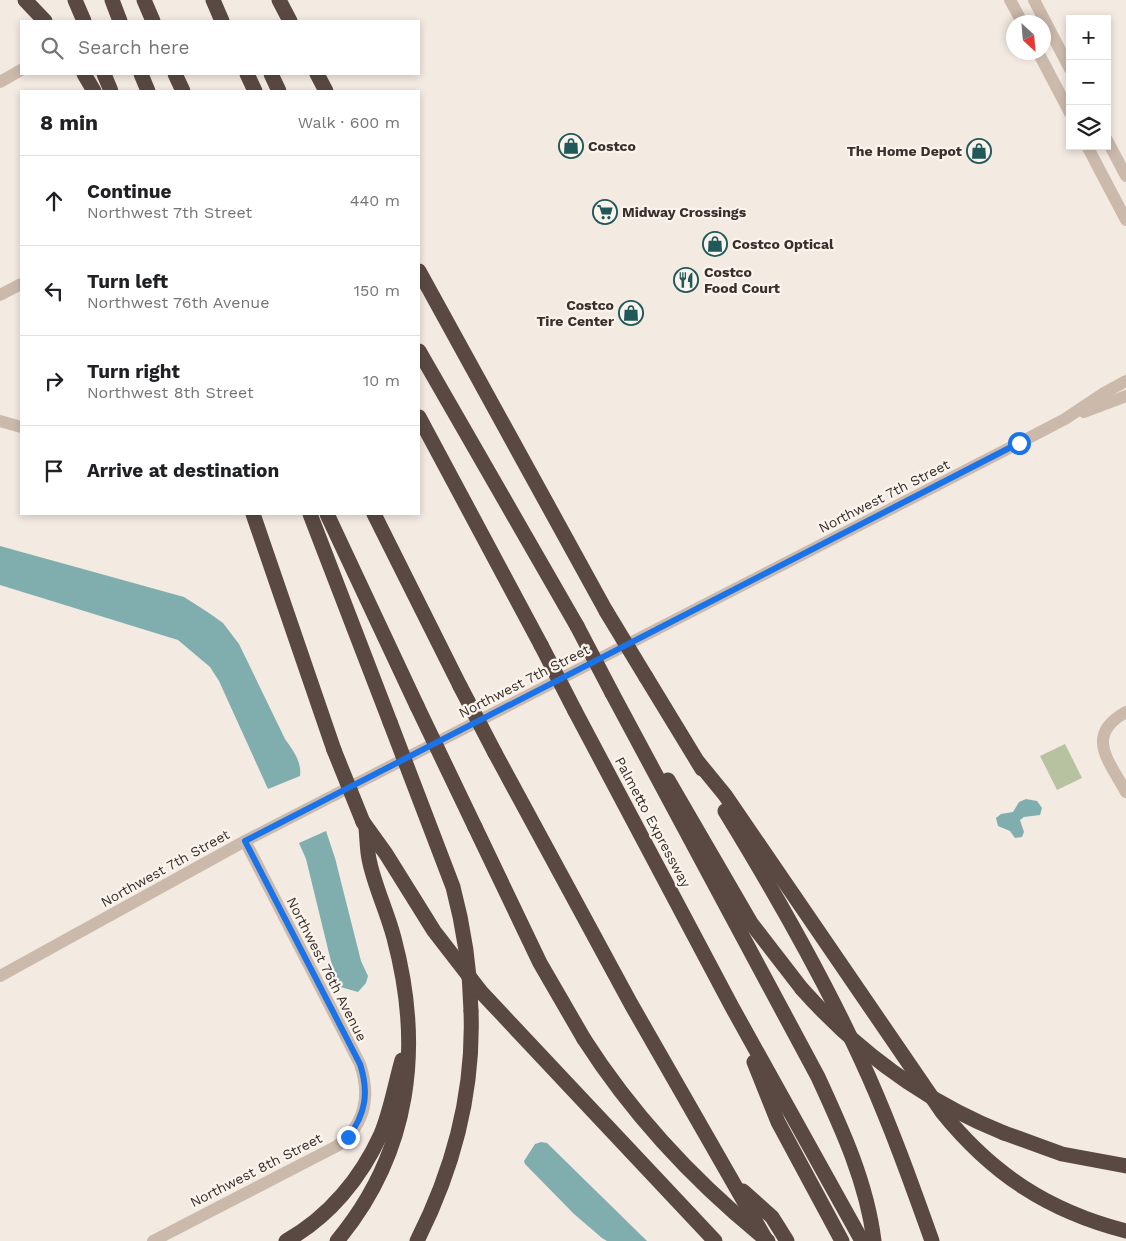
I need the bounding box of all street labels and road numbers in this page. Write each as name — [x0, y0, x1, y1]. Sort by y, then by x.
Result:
street label: Northwest 7th Street — [816, 456, 952, 536]
street label: Northwest 7th Street — [456, 641, 592, 721]
street label: Palmetto Expressway — [612, 754, 695, 891]
street label: Northwest 7th Street — [98, 826, 232, 910]
street label: Northwest 76th Avenue — [284, 894, 370, 1044]
street label: Northwest 8th Street — [187, 1130, 325, 1210]

